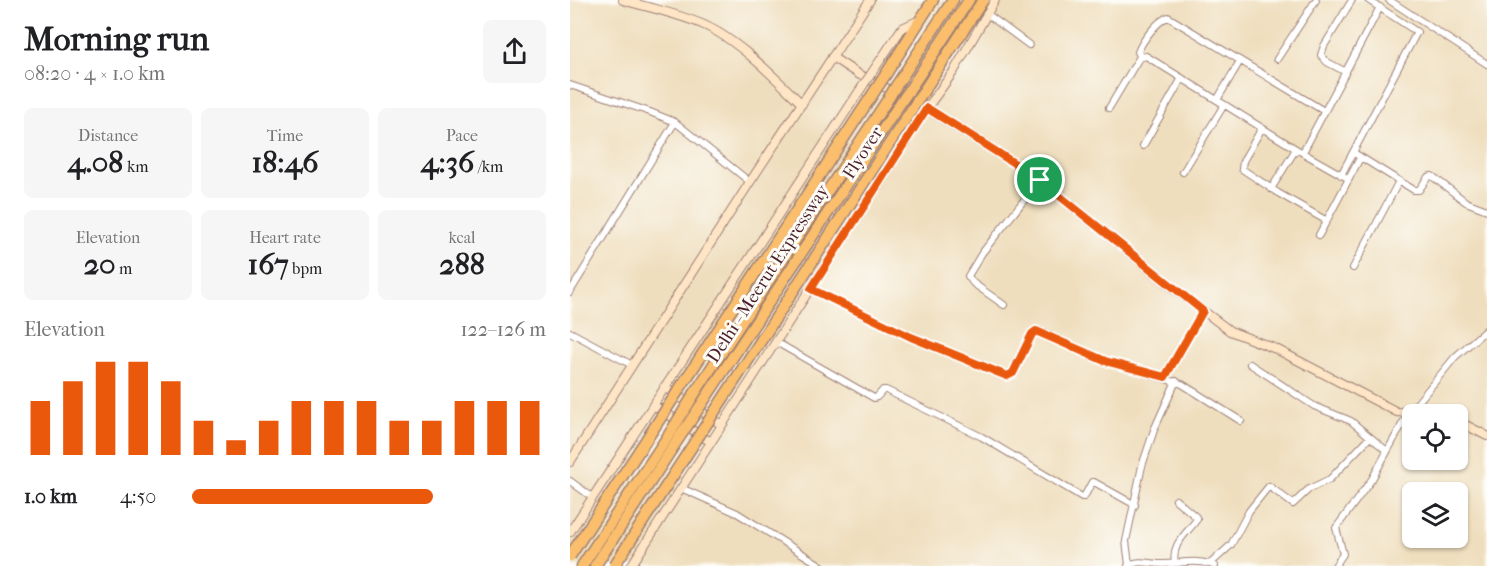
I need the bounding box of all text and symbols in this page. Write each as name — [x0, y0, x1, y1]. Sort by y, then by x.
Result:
text: Morning run — [24, 20, 209, 59]
button: share — [483, 20, 546, 83]
text: 08:20 · 4 × 1.0 km — [24, 62, 165, 85]
street label: Flyover — [838, 123, 888, 183]
text: Distance — [78, 126, 138, 145]
text: Time — [267, 126, 303, 145]
text: Pace — [446, 126, 478, 145]
text: 4.08 — [68, 145, 123, 180]
text: 18:46 — [251, 145, 319, 180]
text: 4:36 — [421, 145, 474, 180]
pin — [1014, 154, 1065, 205]
text: km — [123, 157, 148, 176]
text: /km — [474, 157, 503, 176]
icon: arrive — [1023, 163, 1056, 196]
street label: Delhi - Meerut Expressway — [703, 180, 834, 367]
text: Elevation — [76, 228, 140, 247]
text: Heart rate — [249, 228, 321, 247]
text: kcal — [449, 228, 475, 247]
text: 20 — [84, 247, 116, 282]
text: 167 — [248, 247, 289, 282]
text: 288 — [439, 247, 485, 282]
text: m — [116, 259, 132, 278]
text: bpm — [289, 259, 322, 278]
text: Elevation — [24, 318, 105, 341]
text: 122–126 m — [460, 318, 546, 341]
map controls — [1402, 404, 1468, 548]
button: locate — [1402, 404, 1468, 470]
button: layers — [1402, 482, 1468, 548]
text: 1.0 km — [24, 485, 77, 508]
text: 4:50 — [120, 485, 156, 508]

